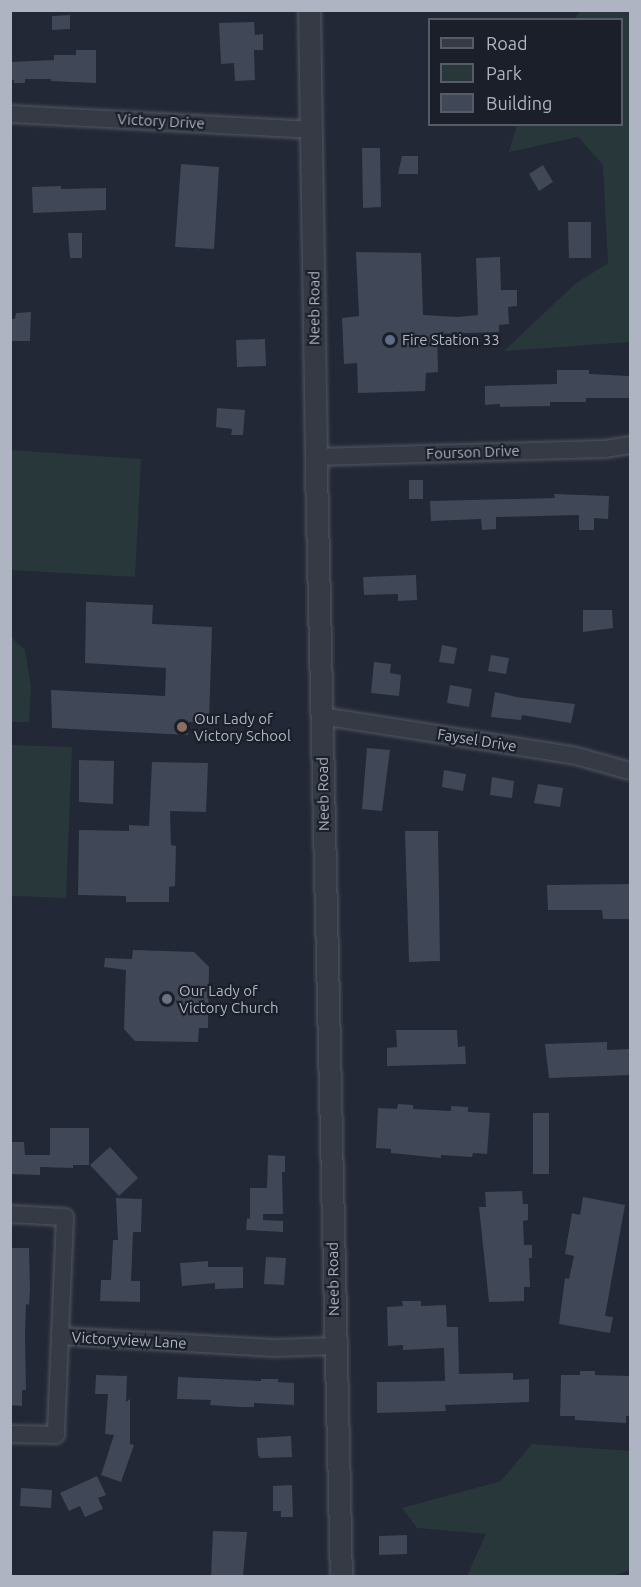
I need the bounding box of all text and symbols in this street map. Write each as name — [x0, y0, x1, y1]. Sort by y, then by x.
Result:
legend — [428, 18, 623, 126]
text: Road — [486, 33, 528, 53]
text: Park — [486, 63, 522, 83]
text: Building — [486, 93, 552, 113]
street label: Victory Drive — [117, 110, 205, 132]
street label: Neeb Road — [305, 271, 323, 345]
place label: Fire Station 33 — [402, 331, 500, 349]
marker: Fire Station 33 — [383, 333, 397, 347]
street label: Fourson Drive — [426, 441, 520, 463]
place label: Our Lady of Victory School — [194, 709, 291, 744]
marker: Our Lady of Victory School — [175, 720, 189, 734]
street label: Faysel Drive — [436, 725, 518, 755]
street label: Neeb Road — [313, 757, 333, 831]
place label: Our Lady of Victory Church — [179, 981, 278, 1016]
marker: Our Lady of Victory Church — [160, 992, 174, 1006]
street label: Neeb Road — [323, 1242, 343, 1316]
street label: Victoryview Lane — [71, 1328, 187, 1352]

